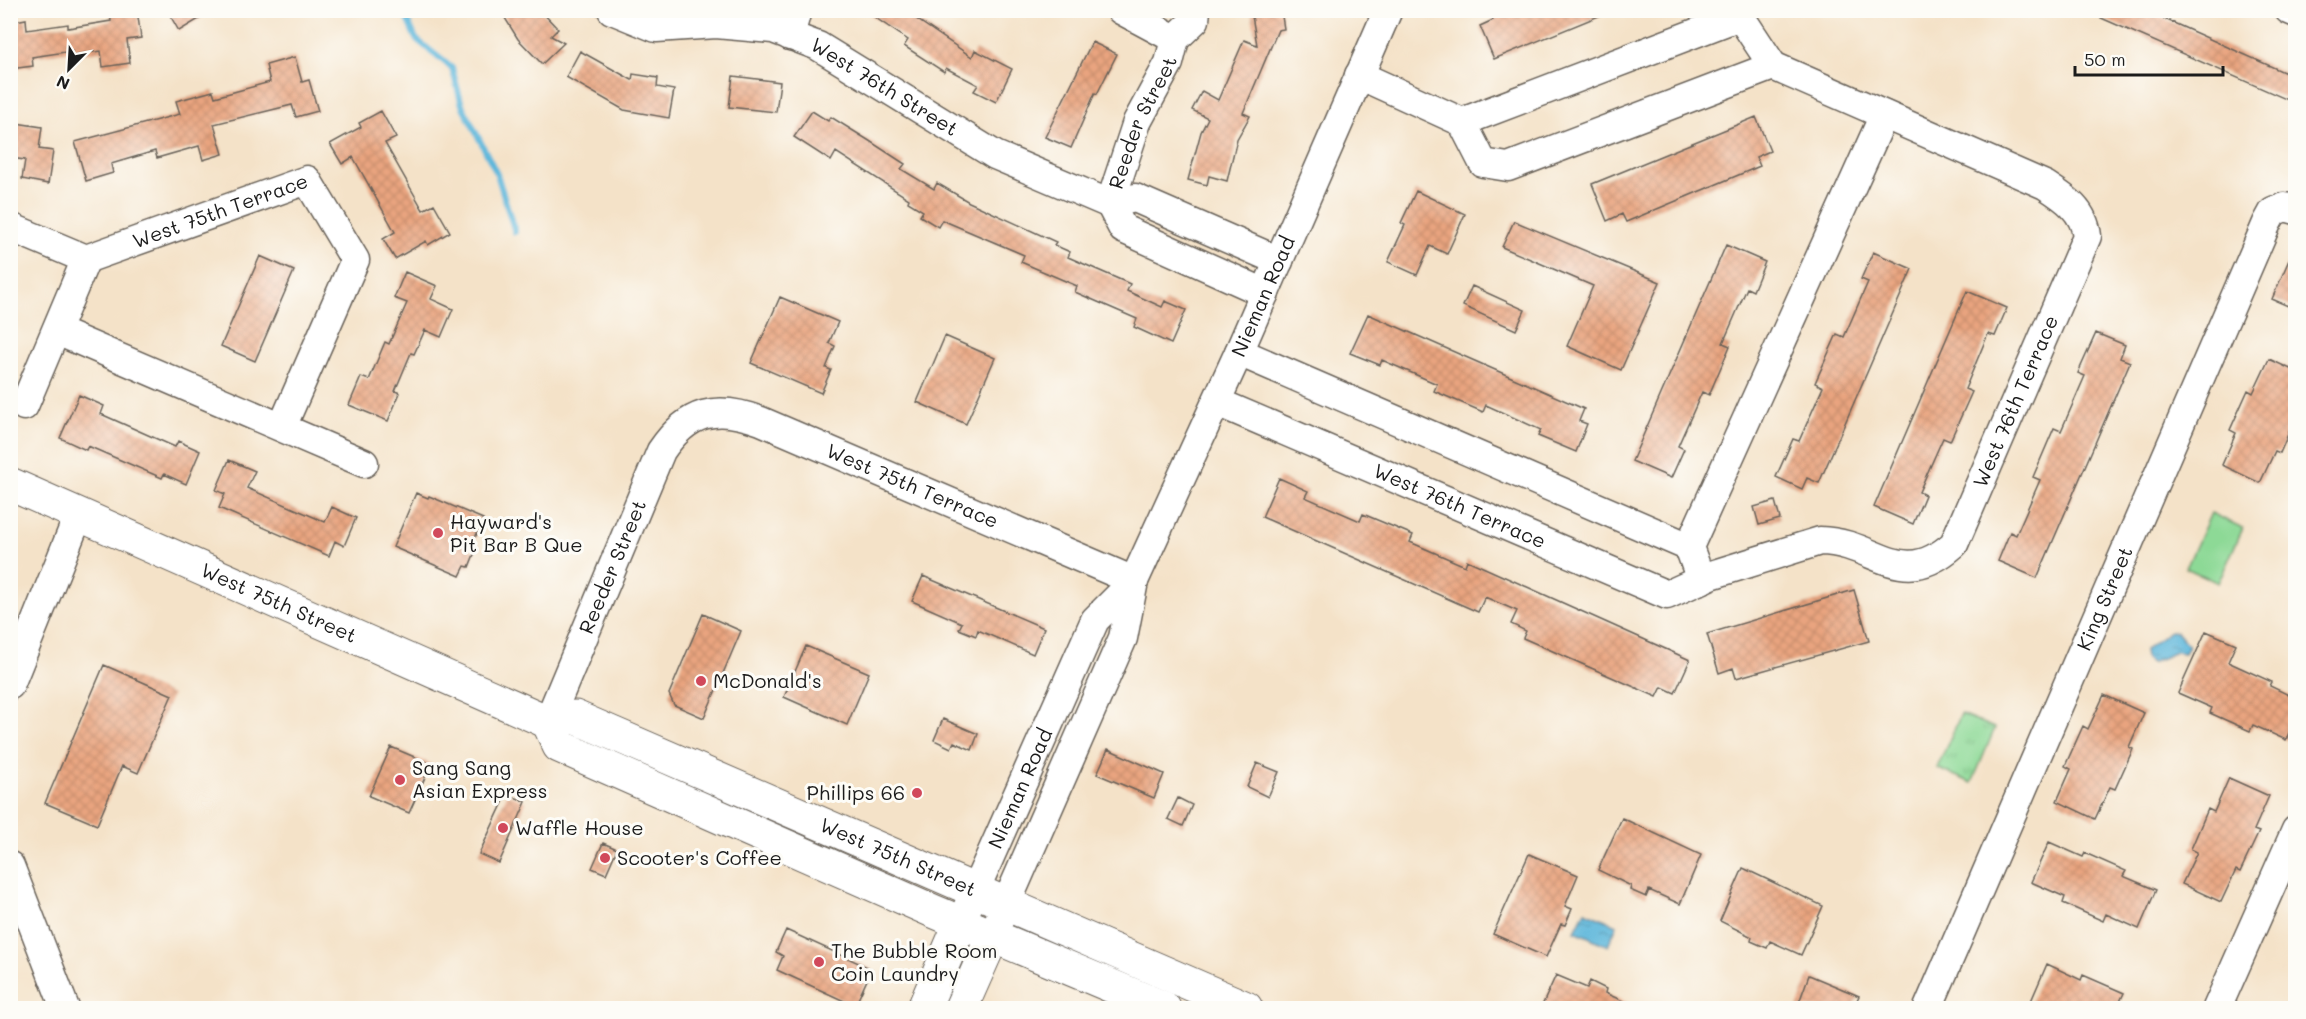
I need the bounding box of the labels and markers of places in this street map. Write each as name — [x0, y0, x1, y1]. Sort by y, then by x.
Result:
place label: Hayward's Pit Bar B Que — [450, 508, 583, 557]
marker: Hayward's Pit Bar B Que — [431, 526, 445, 540]
place label: McDonald's — [713, 667, 822, 693]
marker: McDonald's — [694, 674, 708, 688]
place label: Sang Sang Asian Express — [412, 754, 547, 803]
marker: Sang Sang Asian Express — [393, 773, 407, 787]
place label: Phillips 66 — [807, 779, 905, 805]
marker: Phillips 66 — [910, 786, 924, 800]
place label: Waffle House — [515, 814, 644, 840]
marker: Waffle House — [496, 821, 510, 835]
place label: Scooter's Coffee — [617, 844, 782, 870]
marker: Scooter's Coffee — [598, 851, 612, 865]
place label: The Bubble Room Coin Laundry — [831, 937, 997, 986]
marker: The Bubble Room Coin Laundry — [812, 955, 826, 969]

